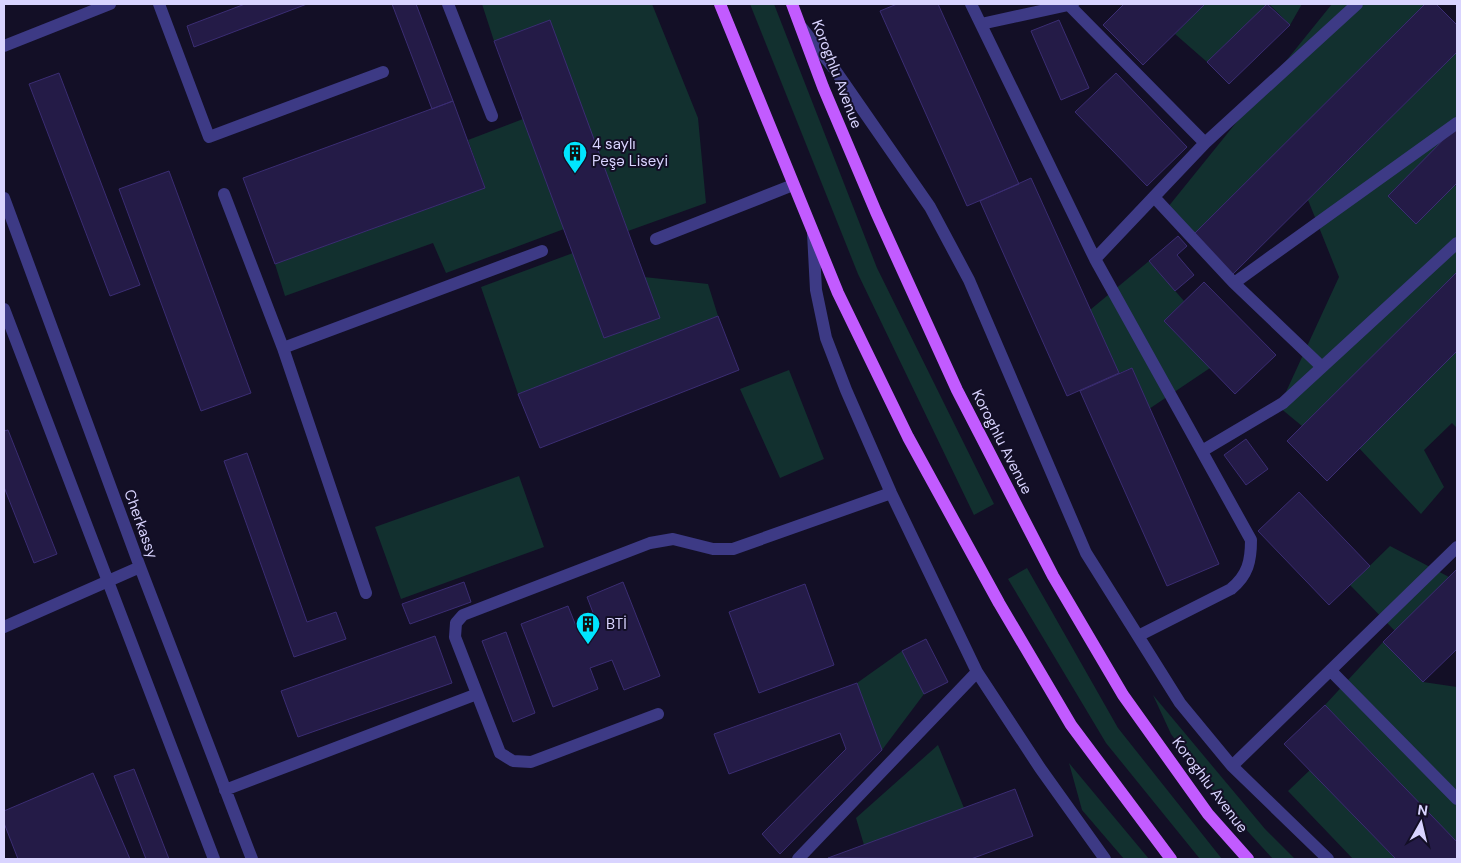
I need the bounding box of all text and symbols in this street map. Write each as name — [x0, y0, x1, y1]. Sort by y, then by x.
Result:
street label: Koroghlu Avenue — [807, 17, 867, 131]
place label: 4 saylı Peşə Liseyi — [592, 134, 668, 171]
building icon: 4 saylı Peşə Liseyi — [562, 140, 588, 174]
street label: Koroghlu Avenue — [967, 386, 1037, 498]
street label: Cherkassy — [119, 487, 163, 562]
building icon: BTİ — [575, 611, 601, 645]
place label: BTİ — [606, 614, 627, 634]
street label: Koroghlu Avenue — [1167, 733, 1253, 837]
north arrow — [1396, 798, 1446, 848]
text: N — [1416, 801, 1429, 820]

